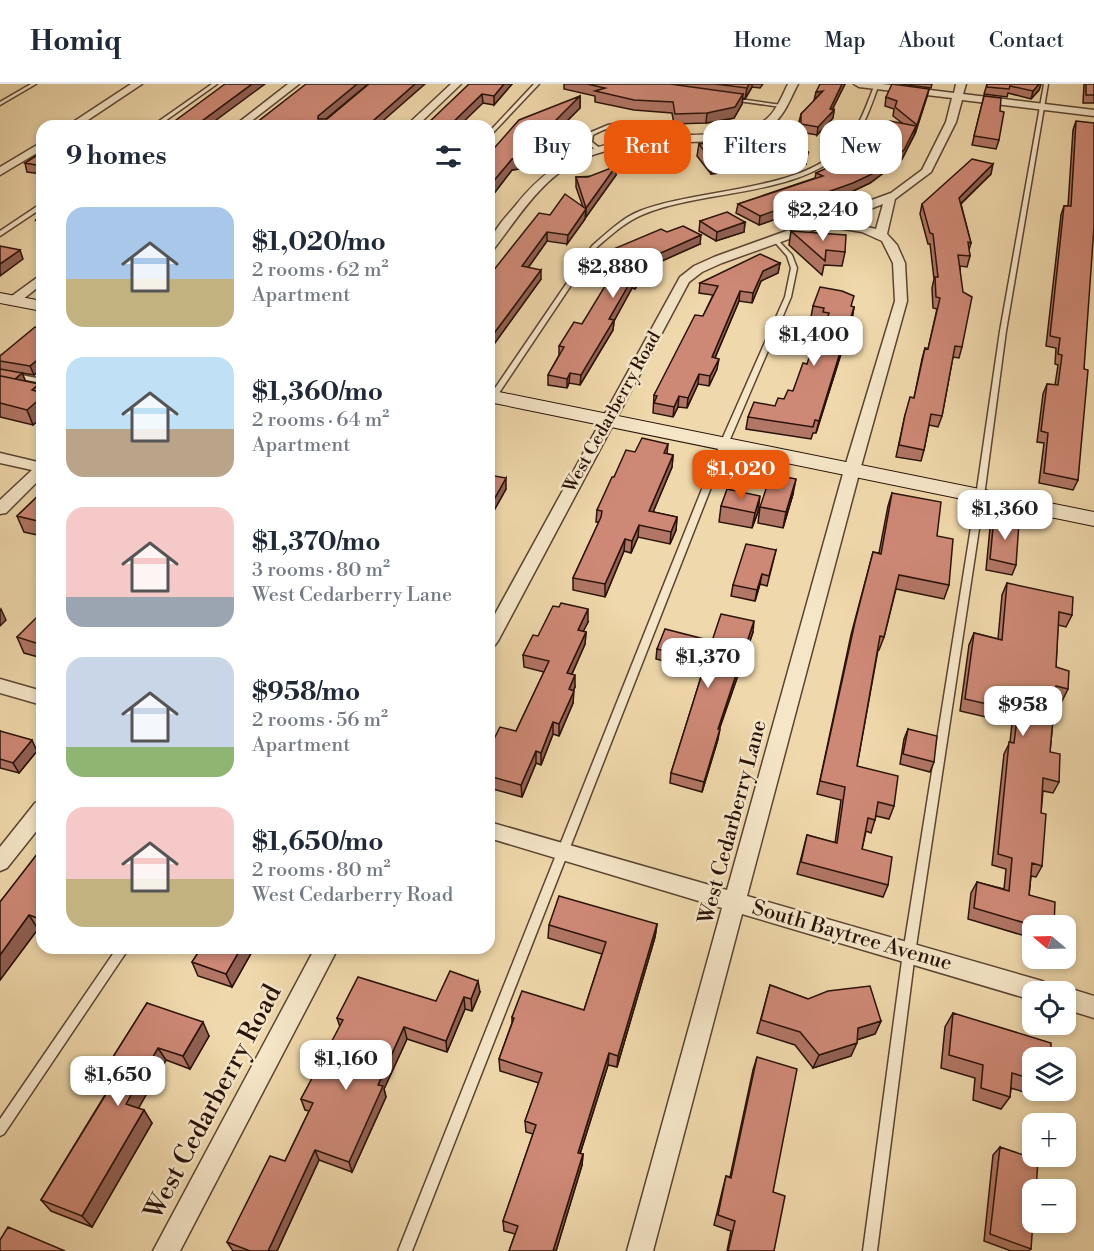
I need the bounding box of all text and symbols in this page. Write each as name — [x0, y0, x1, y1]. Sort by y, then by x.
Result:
text: Homiq — [30, 24, 121, 59]
text: Home — [734, 28, 791, 54]
text: Map — [824, 28, 866, 54]
text: About — [899, 28, 956, 54]
text: Contact — [989, 28, 1064, 54]
chip: Buy — [513, 120, 592, 174]
chip: Rent — [604, 120, 691, 174]
chip: Filters — [703, 120, 808, 174]
chip: New — [820, 120, 902, 174]
text: 9 homes — [66, 140, 167, 172]
icon: filters — [432, 140, 465, 173]
pin: $2,240 — [774, 191, 872, 242]
text: $2,240 — [787, 198, 859, 223]
text: $1,020/mo — [252, 226, 386, 258]
icon: home — [114, 231, 186, 303]
pin: $2,880 — [564, 248, 662, 299]
text: $2,880 — [578, 255, 648, 280]
text: 2 rooms · 62 m² — [252, 258, 388, 283]
text: Apartment — [252, 283, 350, 308]
pin: $1,400 — [765, 316, 863, 367]
text: $1,400 — [779, 323, 849, 348]
street label: West Cedarberry Road — [558, 327, 666, 498]
text: $1,360/mo — [252, 376, 383, 408]
icon: home — [114, 381, 186, 453]
text: 2 rooms · 64 m² — [252, 408, 389, 433]
text: Apartment — [252, 433, 350, 458]
pin: $1,020 — [692, 450, 790, 501]
text: $1,020 — [706, 457, 776, 482]
pin: $1,360 — [956, 490, 1054, 541]
text: $1,360 — [971, 497, 1039, 522]
text: $1,370/mo — [252, 526, 381, 558]
icon: home — [114, 531, 186, 603]
text: 3 rooms · 80 m² — [252, 558, 390, 583]
text: West Cedarberry Lane — [252, 583, 452, 608]
pin: $1,370 — [659, 638, 757, 689]
text: $1,370 — [675, 645, 741, 670]
text: $958/mo — [252, 676, 360, 708]
icon: home — [114, 681, 186, 753]
pin: $958 — [987, 686, 1059, 737]
text: $958 — [998, 693, 1048, 718]
text: 2 rooms · 56 m² — [252, 708, 388, 733]
street label: West Cedarberry Lane — [693, 717, 773, 928]
text: Apartment — [252, 733, 350, 758]
text: $1,650/mo — [252, 826, 384, 858]
icon: home — [114, 831, 186, 903]
text: 2 rooms · 80 m² — [252, 858, 390, 883]
text: West Cedarberry Road — [252, 883, 453, 908]
street label: South Baytree Avenue — [749, 895, 955, 977]
north arrow — [1022, 915, 1076, 969]
map controls — [1022, 915, 1076, 1233]
street label: West Cedarberry Road — [137, 979, 289, 1226]
button: locate — [1022, 981, 1076, 1035]
pin: $1,160 — [297, 1040, 395, 1091]
text: $1,160 — [314, 1047, 378, 1072]
button: layers — [1022, 1047, 1076, 1101]
pin: $1,650 — [69, 1056, 167, 1107]
text: $1,650 — [84, 1063, 152, 1088]
button: + — [1022, 1113, 1076, 1167]
button: − — [1022, 1179, 1076, 1233]

